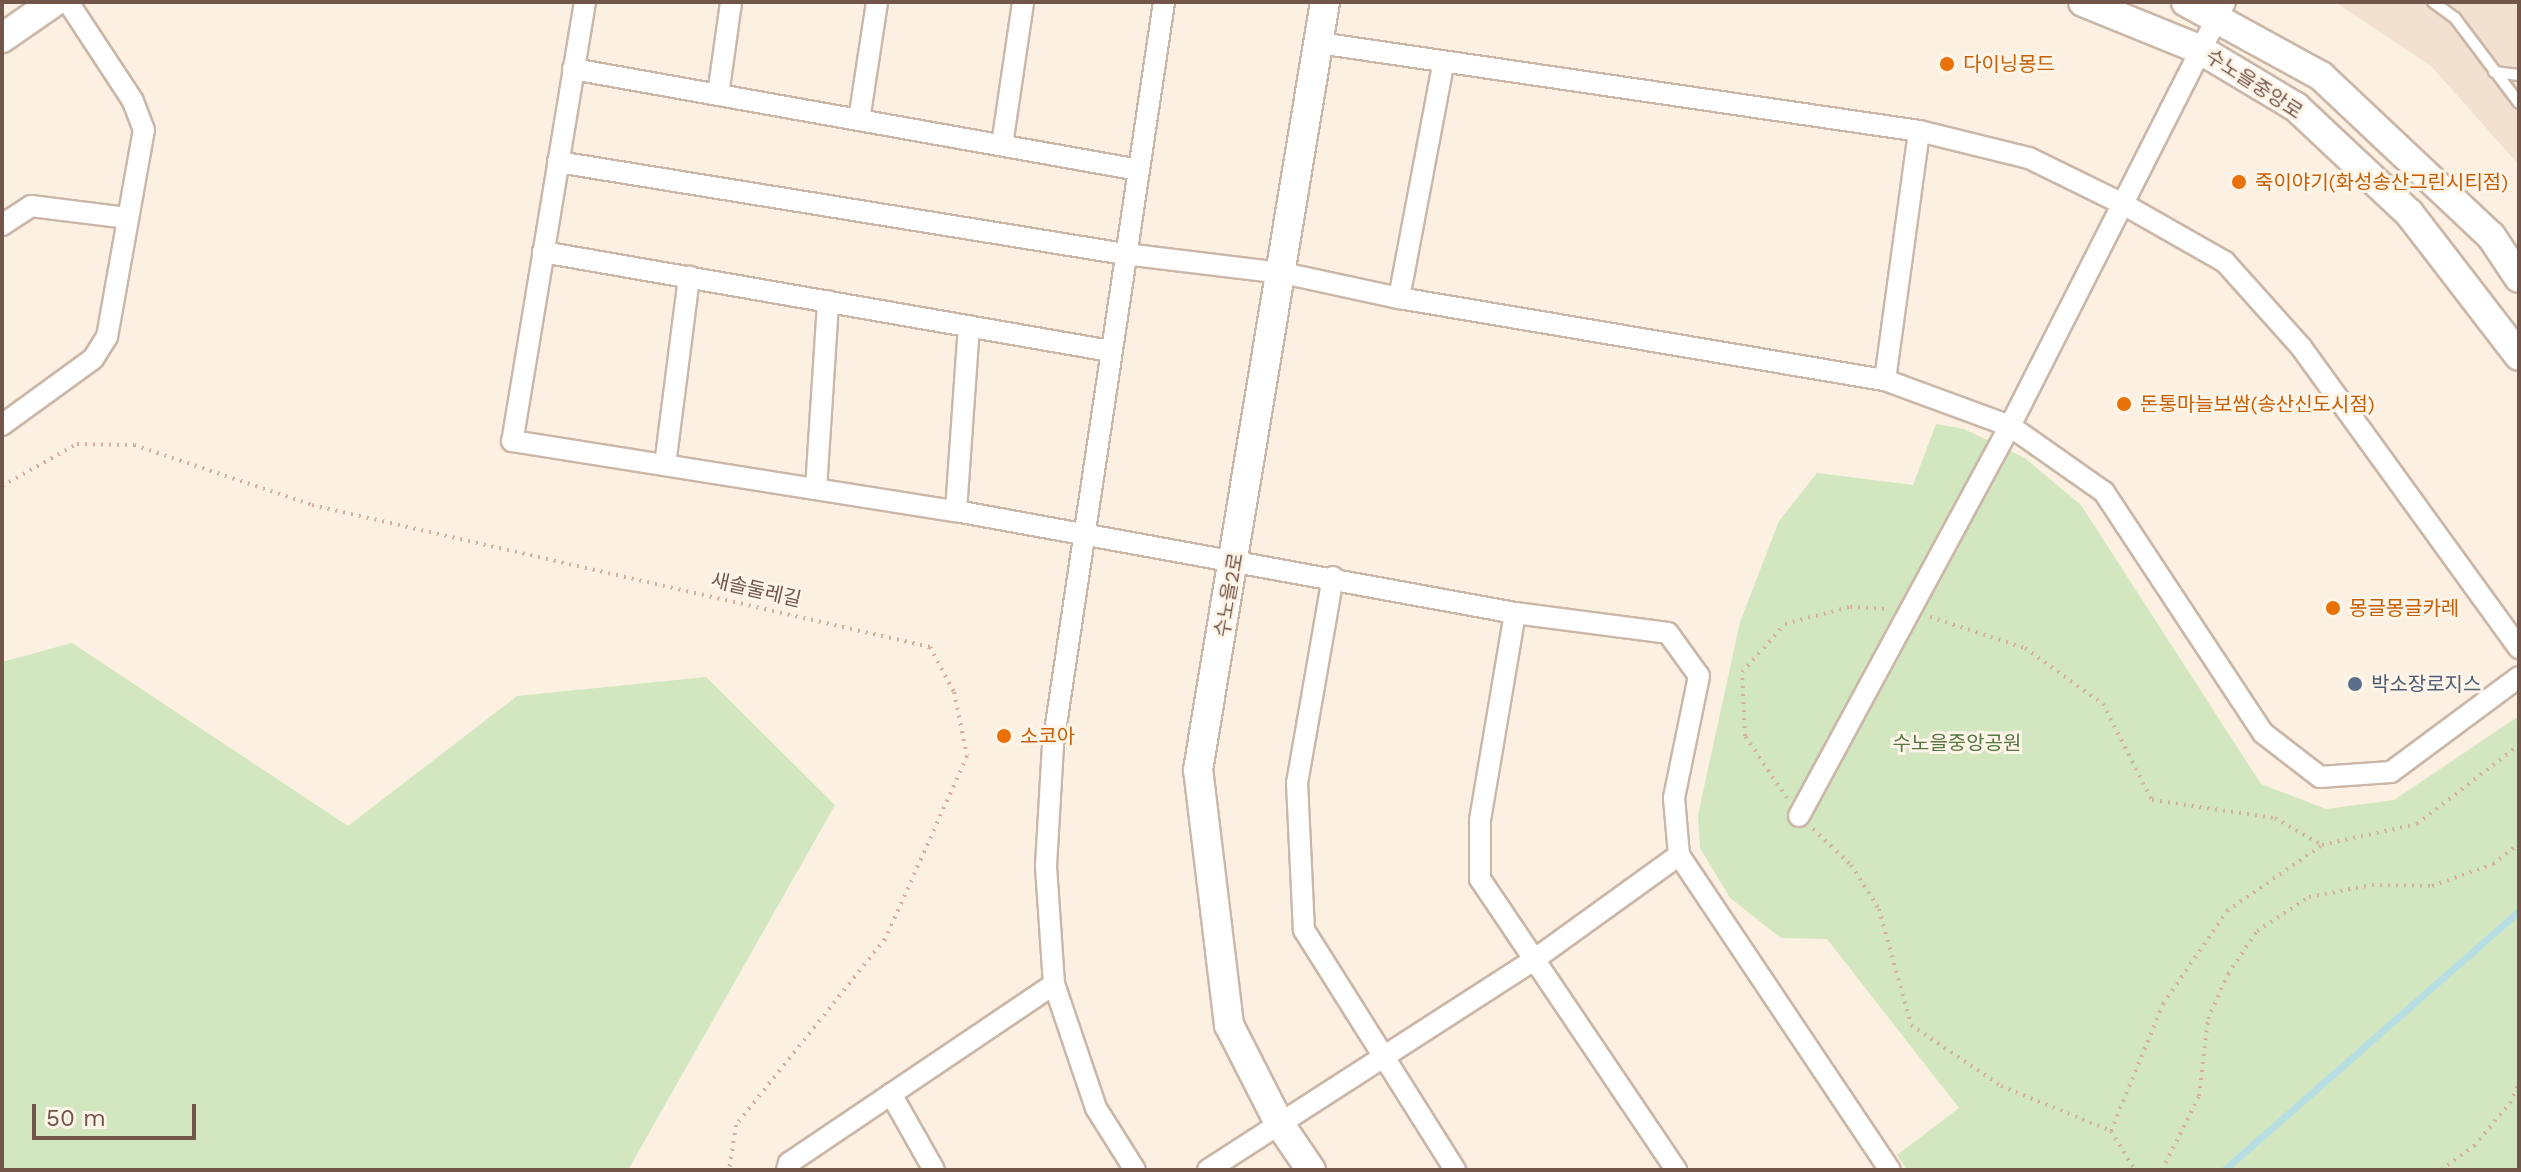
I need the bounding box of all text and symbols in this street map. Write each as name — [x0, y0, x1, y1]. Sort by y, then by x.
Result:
street label: 수노을중앙로 — [2201, 44, 2307, 124]
place label: 다이닝몽드 — [1963, 52, 2055, 76]
marker: 다이닝몽드 — [1938, 55, 1956, 73]
place label: 죽이야기(화성송산그린시티점) — [2255, 170, 2508, 194]
marker: 죽이야기(화성송산그린시티점) — [2230, 173, 2248, 191]
place label: 돈통마늘보쌈(송산신도시점) — [2140, 392, 2375, 416]
marker: 돈통마늘보쌈(송산신도시점) — [2115, 395, 2133, 413]
street label: 수노을2로 — [1210, 551, 1248, 639]
street label: 새솔둘레길 — [708, 568, 804, 612]
place label: 몽글몽글카레 — [2349, 596, 2459, 620]
marker: 몽글몽글카레 — [2324, 599, 2342, 617]
place label: 박소장로지스 — [2371, 672, 2481, 696]
marker: 박소장로지스 — [2346, 675, 2364, 693]
place label: 소코아 — [1020, 724, 1075, 748]
marker: 소코아 — [995, 727, 1013, 745]
park label: 수노을중앙공원 — [1893, 731, 2021, 755]
scale bar — [36, 1088, 200, 1138]
text: 50 m — [46, 1104, 106, 1132]

